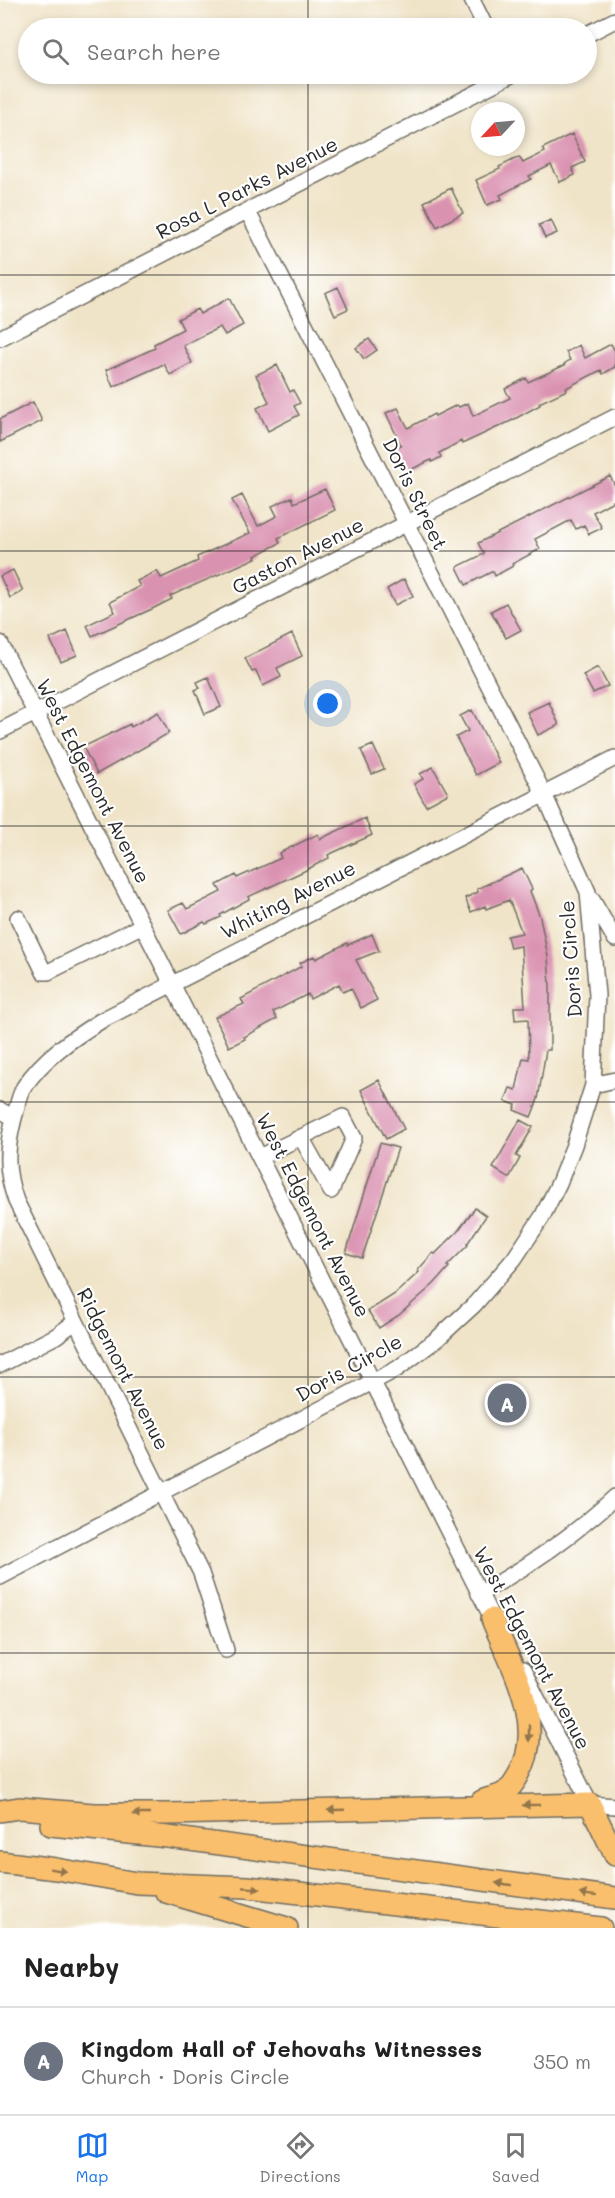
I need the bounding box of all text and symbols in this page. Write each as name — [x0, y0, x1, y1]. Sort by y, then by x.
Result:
search box — [18, 18, 597, 84]
icon: search — [39, 35, 72, 68]
text: Search here — [87, 37, 221, 66]
north arrow — [471, 102, 525, 156]
street label: Rosa L Parks Avenue — [151, 130, 342, 244]
street label: Doris Street — [378, 433, 454, 554]
street label: Gaston Avenue — [227, 511, 368, 599]
street label: West Edgemont Avenue — [31, 674, 157, 887]
your location — [313, 689, 342, 718]
street label: Whiting Avenue — [216, 854, 359, 944]
street label: Doris Circle — [553, 900, 587, 1019]
street label: West Edgemont Avenue — [251, 1108, 377, 1321]
street label: Ridgemont Avenue — [72, 1283, 176, 1454]
street label: Doris Circle — [291, 1327, 406, 1407]
pin: A — [488, 1380, 526, 1426]
street label: West Edgemont Avenue — [468, 1542, 597, 1754]
one-way arrow — [524, 1724, 534, 1743]
one-way arrow — [522, 1800, 541, 1809]
one-way arrow — [327, 1805, 346, 1815]
one-way arrow — [132, 1809, 151, 1819]
one-way arrow — [49, 1865, 68, 1874]
one-way arrow — [494, 1880, 513, 1889]
one-way arrow — [242, 1883, 261, 1893]
one-way arrow — [579, 1890, 598, 1900]
text: Nearby — [24, 1950, 119, 1984]
text: Kingdom Hall of Jehovahs Witnesses — [81, 2034, 482, 2063]
text: A — [37, 2048, 50, 2074]
text: 350 m — [533, 2048, 591, 2074]
text: Church · Doris Circle — [81, 2063, 290, 2089]
tab: Map — [76, 2129, 109, 2186]
tab: Directions — [260, 2129, 341, 2186]
tab: Saved — [492, 2129, 539, 2186]

